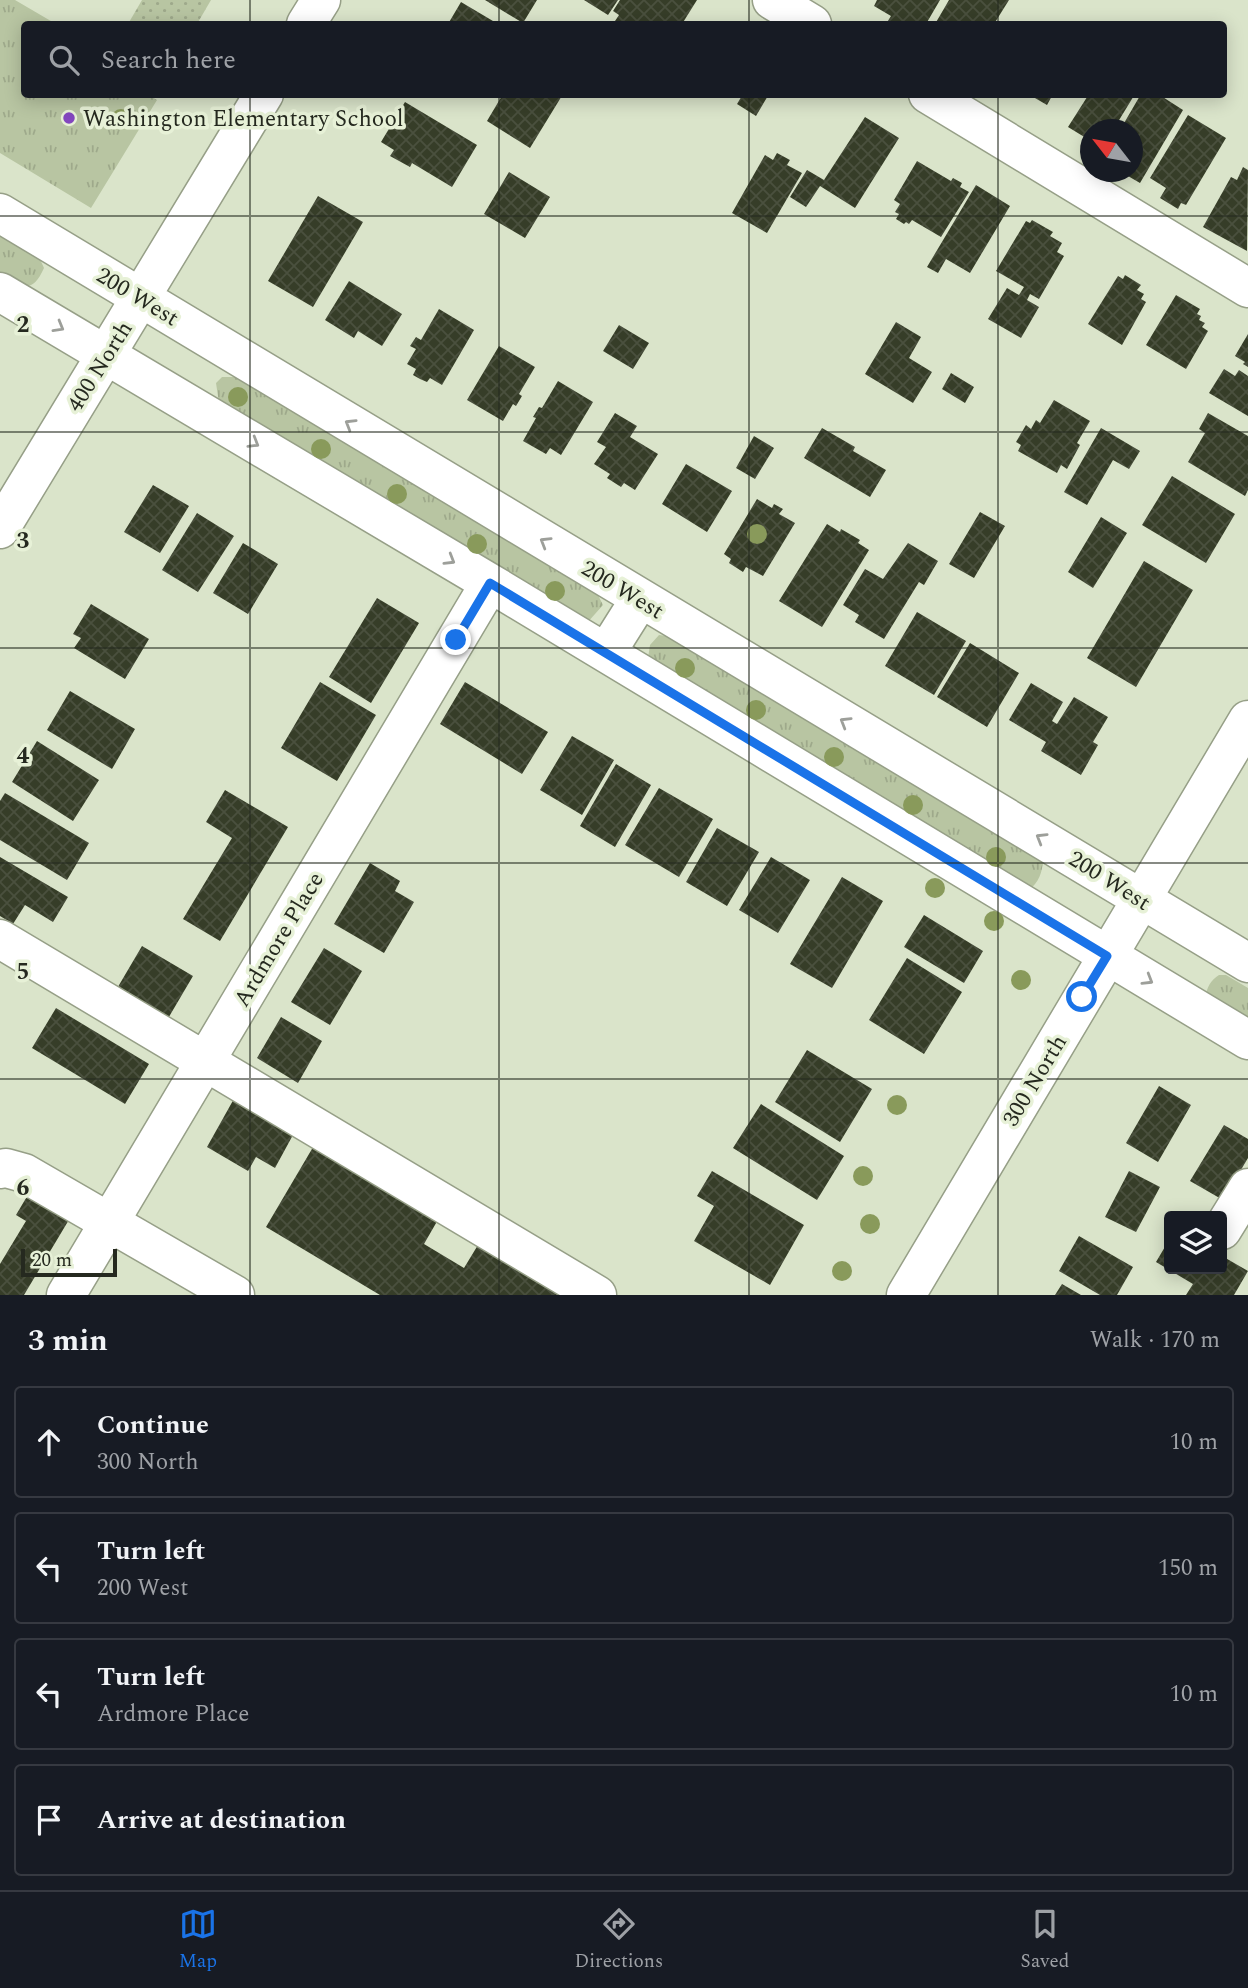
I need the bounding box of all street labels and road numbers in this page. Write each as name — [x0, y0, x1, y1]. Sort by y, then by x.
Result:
street label: 200 West — [89, 259, 185, 336]
street label: 400 North — [58, 314, 142, 419]
street label: 200 West — [574, 552, 670, 629]
street label: 200 West — [1061, 842, 1157, 920]
street label: Ardmore Place — [225, 865, 334, 1014]
street label: 300 North — [994, 1028, 1076, 1133]

